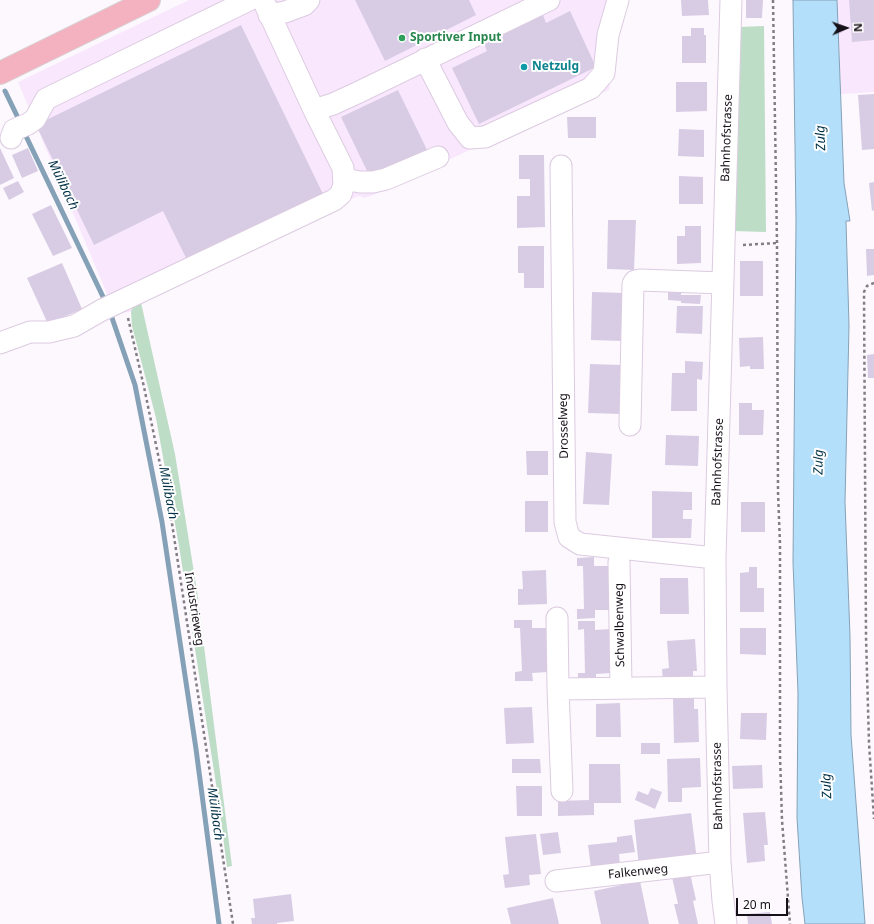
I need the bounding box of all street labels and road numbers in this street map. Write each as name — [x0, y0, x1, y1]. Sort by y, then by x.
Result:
street label: Bahnhofstrasse — [718, 94, 736, 182]
street label: Drosselweg — [556, 393, 572, 459]
street label: Bahnhofstrasse — [709, 418, 727, 506]
street label: Industrieweg — [181, 571, 207, 647]
street label: Schwalbenweg — [612, 583, 628, 667]
street label: Bahnhofstrasse — [710, 742, 726, 830]
street label: Falkenweg — [607, 862, 669, 882]

